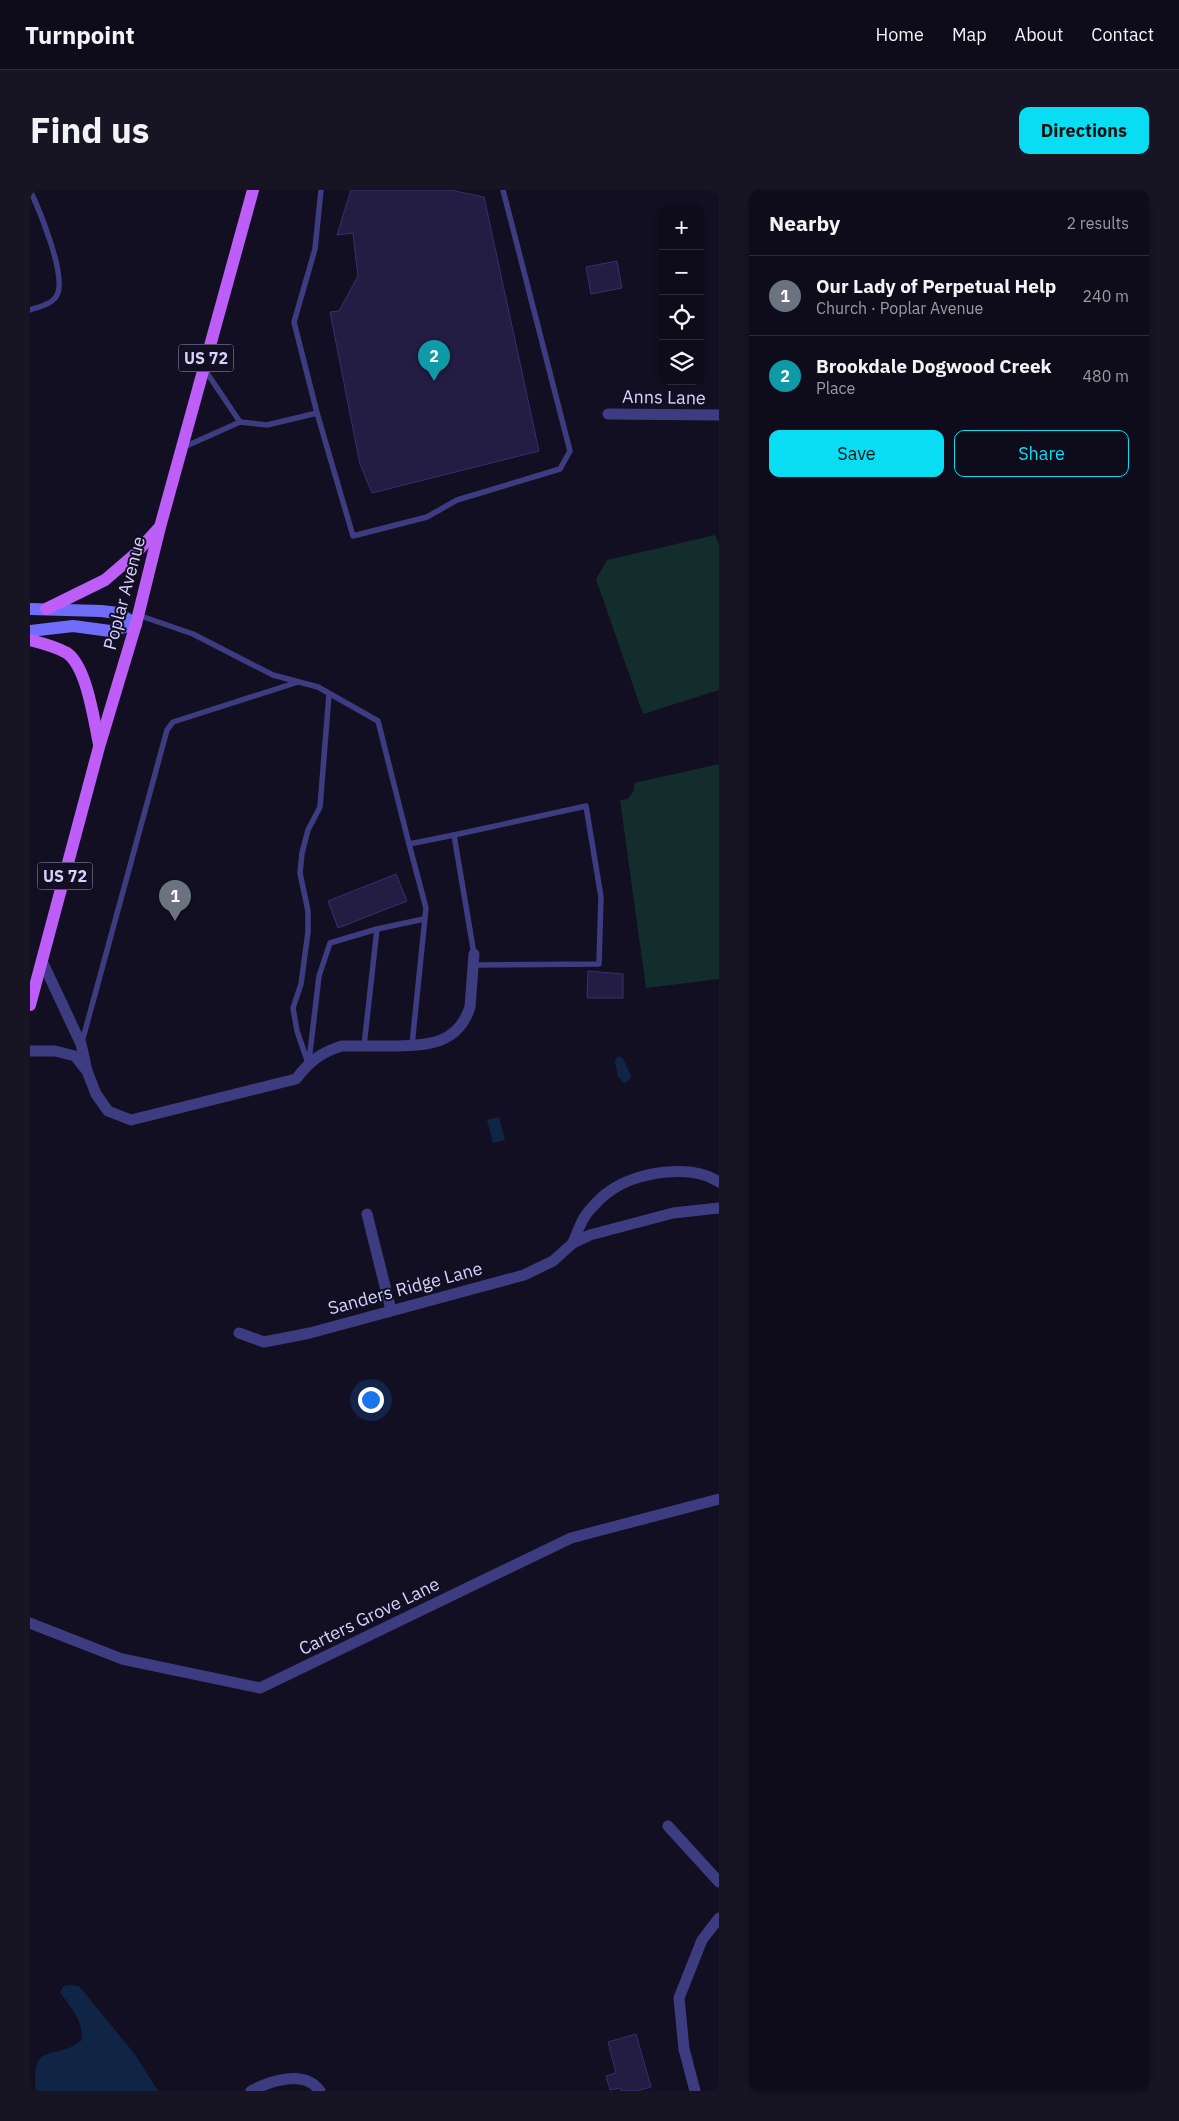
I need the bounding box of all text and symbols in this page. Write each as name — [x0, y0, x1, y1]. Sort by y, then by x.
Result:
text: Turnpoint — [25, 19, 135, 51]
text: Home — [876, 23, 924, 46]
text: Map — [952, 23, 987, 46]
text: About — [1015, 23, 1063, 46]
text: Contact — [1091, 23, 1154, 46]
text: Find us — [30, 107, 149, 153]
button: Directions — [1019, 107, 1149, 154]
map controls — [659, 205, 704, 385]
button: + — [659, 205, 704, 250]
text: Nearby — [769, 209, 840, 237]
text: 2 results — [1066, 213, 1129, 233]
button: − — [659, 250, 704, 295]
text: Our Lady of Perpetual Help — [816, 274, 1056, 298]
text: 1 — [780, 286, 790, 306]
text: 240 m — [1082, 286, 1129, 306]
button: locate — [659, 295, 704, 340]
text: Church · Poplar Avenue — [816, 298, 983, 318]
pin: 2 — [418, 340, 450, 381]
button: layers — [659, 340, 704, 385]
road number: US 72 — [178, 344, 234, 372]
text: Brookdale Dogwood Creek — [816, 354, 1052, 378]
text: 2 — [780, 366, 790, 386]
text: 480 m — [1082, 366, 1129, 386]
text: Place — [816, 378, 855, 398]
street label: Anns Lane — [622, 385, 706, 409]
button: Save — [769, 430, 944, 477]
button: Share — [954, 430, 1129, 477]
street label: Poplar Avenue — [98, 534, 150, 652]
road number: US 72 — [38, 862, 92, 889]
pin: 1 — [159, 880, 191, 921]
street label: Sanders Ridge Lane — [325, 1256, 485, 1320]
your location — [358, 1387, 384, 1413]
street label: Carters Grove Lane — [295, 1572, 443, 1660]

